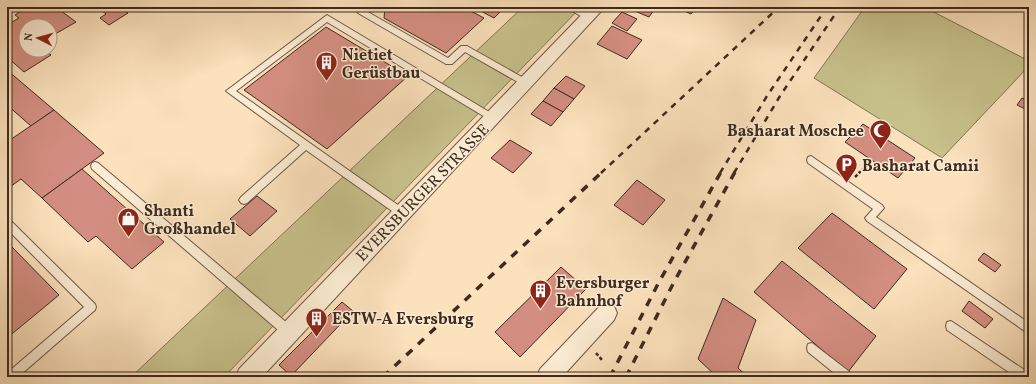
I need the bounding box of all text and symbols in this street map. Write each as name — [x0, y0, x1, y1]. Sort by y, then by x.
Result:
north arrow — [18, 18, 58, 58]
text: N — [22, 32, 37, 42]
place label: Nietiet Gerüstbau — [342, 45, 420, 85]
building icon: Nietiet Gerüstbau — [313, 50, 339, 83]
mosque icon: Basharat Moschee — [867, 117, 893, 150]
street label: EVERSBURGER STRASSE — [352, 120, 495, 267]
place label: Basharat Moschee — [727, 121, 864, 143]
parking icon: Basharat Camii — [833, 152, 859, 185]
place label: Basharat Camii — [862, 156, 980, 178]
place label: Shanti Großhandel — [144, 201, 237, 241]
shop icon: Shanti Großhandel — [116, 206, 142, 239]
place label: Eversburger Bahnhof — [556, 273, 650, 313]
building icon: Eversburger Bahnhof — [528, 278, 554, 311]
building icon: ESTW-A Eversburg — [303, 305, 329, 338]
place label: ESTW-A Eversburg — [332, 309, 474, 331]

